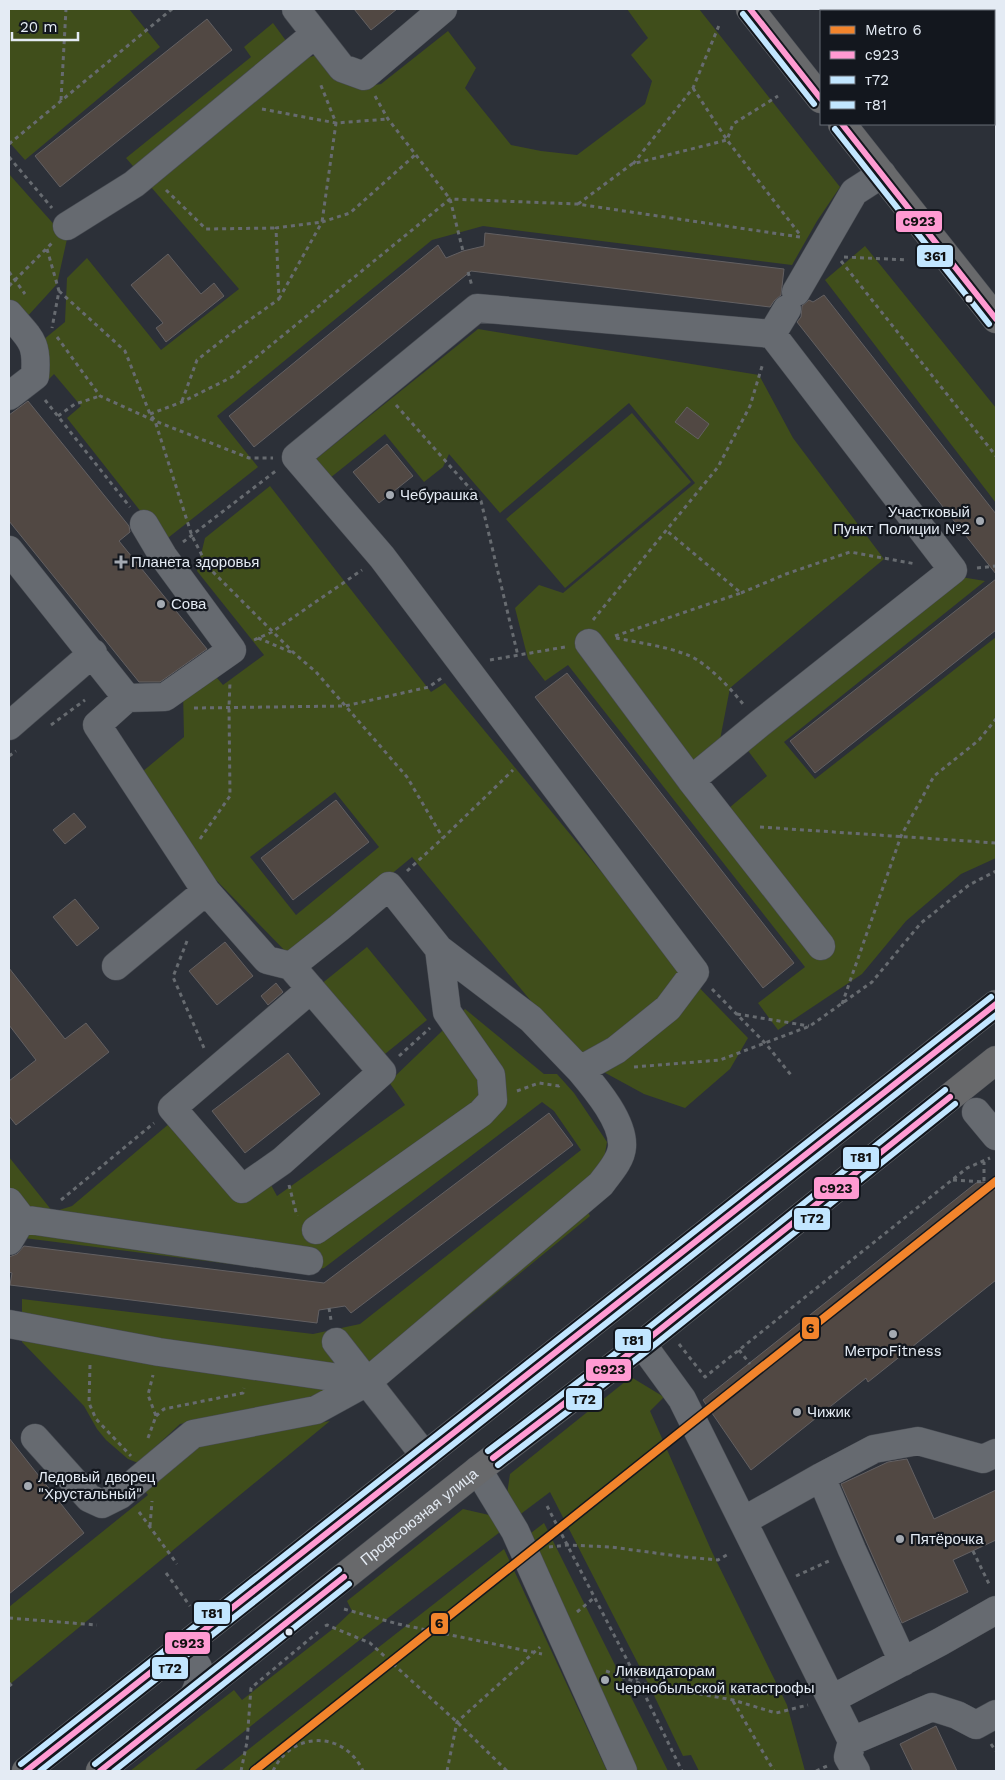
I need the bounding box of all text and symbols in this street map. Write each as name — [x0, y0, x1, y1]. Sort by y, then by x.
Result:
scale bar — [12, 10, 79, 42]
legend — [820, 10, 995, 125]
text: 20 m — [20, 18, 58, 36]
text: Metro 6 — [865, 21, 922, 39]
text: с923 — [865, 46, 899, 64]
text: т72 — [865, 71, 889, 89]
text: т81 — [865, 96, 887, 114]
line badge: с923 — [895, 210, 943, 233]
text: с923 — [902, 213, 936, 229]
line badge: 361 — [916, 244, 954, 268]
text: 361 — [924, 248, 946, 264]
unlabelled marker — [964, 294, 974, 304]
place label: Чебурашка — [400, 486, 478, 504]
marker: Чебурашка — [384, 489, 396, 501]
place label: Участковый Пункт Полиции №2 — [833, 503, 970, 538]
marker: Участковый Пункт Полиции №2 — [974, 515, 986, 527]
place label: Планета здоровья — [131, 553, 259, 571]
marker: Планета здоровья — [115, 556, 127, 568]
place label: Сова — [171, 595, 207, 613]
marker: Сова — [155, 598, 167, 610]
line badge: т81 — [842, 1146, 880, 1170]
text: т81 — [850, 1149, 872, 1165]
line badge: с923 — [813, 1176, 860, 1200]
text: с923 — [819, 1180, 853, 1196]
line badge: т72 — [793, 1207, 831, 1231]
text: т72 — [800, 1210, 824, 1226]
line badge: 6 — [801, 1316, 820, 1340]
text: 6 — [806, 1320, 815, 1336]
line badge: т81 — [614, 1328, 652, 1352]
marker: МетроFitness — [887, 1328, 899, 1340]
text: т81 — [622, 1332, 644, 1348]
place label: МетроFitness — [844, 1342, 942, 1360]
line badge: с923 — [585, 1358, 632, 1382]
text: с923 — [592, 1361, 626, 1377]
line badge: т72 — [565, 1387, 603, 1411]
text: т72 — [572, 1391, 596, 1407]
place label: Чижик — [807, 1403, 851, 1421]
marker: Чижик — [791, 1406, 803, 1418]
street label: Профсоюзная улица — [357, 1464, 482, 1569]
place label: Ледовый дворец "Хрустальный" — [38, 1468, 156, 1503]
marker: Ледовый дворец "Хрустальный" — [22, 1480, 34, 1492]
place label: Пятёрочка — [910, 1530, 984, 1548]
marker: Пятёрочка — [894, 1533, 906, 1545]
line badge: т81 — [193, 1601, 231, 1625]
text: т81 — [201, 1605, 223, 1621]
line badge: 6 — [430, 1612, 449, 1635]
text: 6 — [435, 1615, 444, 1631]
unlabelled marker — [284, 1627, 294, 1637]
line badge: с923 — [164, 1631, 211, 1655]
text: с923 — [171, 1635, 205, 1651]
line badge: т72 — [151, 1656, 189, 1680]
text: т72 — [158, 1660, 182, 1676]
place label: Ликвидаторам Чернобыльской катастрофы — [615, 1662, 814, 1697]
marker: Ликвидаторам Чернобыльской катастрофы — [599, 1674, 611, 1686]

